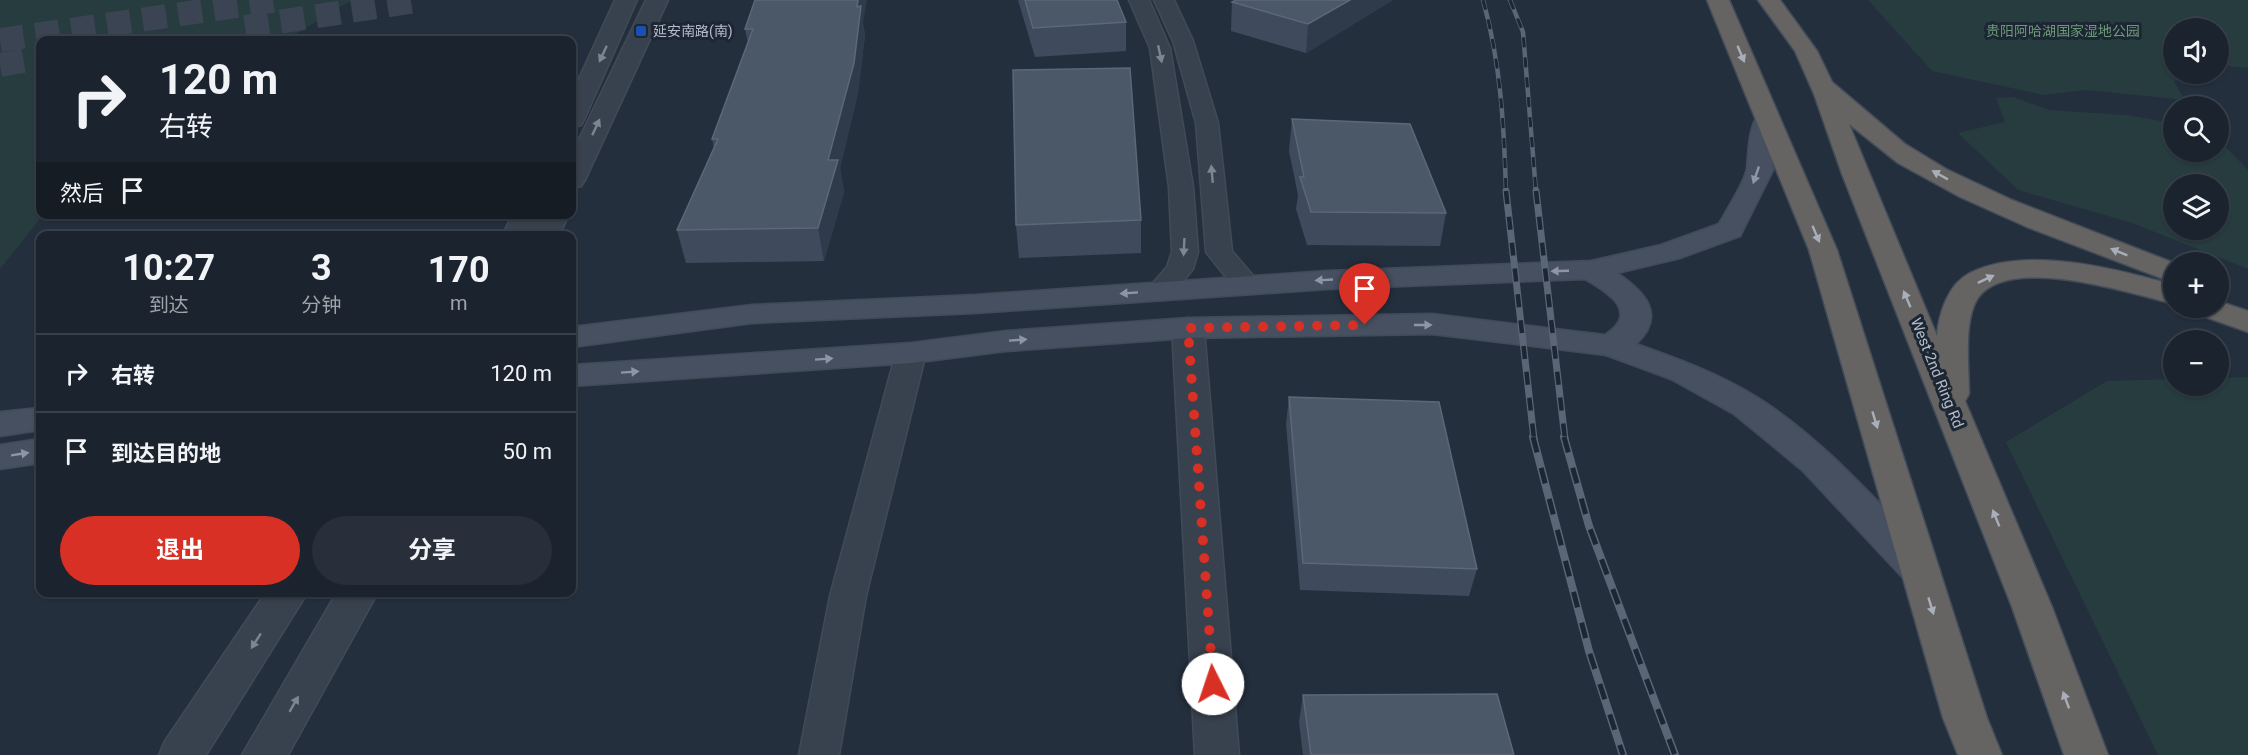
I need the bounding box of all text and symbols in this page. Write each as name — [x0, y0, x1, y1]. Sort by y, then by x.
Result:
map controls — [2163, 18, 2229, 396]
button: sound — [2163, 18, 2229, 84]
place label: 延安南路(南) — [653, 23, 733, 40]
park label: 贵阳阿哈湖国家湿地公园 — [1986, 23, 2140, 39]
marker: 延安南路(南) — [634, 24, 648, 38]
one-way arrow — [598, 45, 607, 62]
one-way arrow — [1156, 45, 1166, 63]
one-way arrow — [1737, 45, 1746, 63]
text: 120 m — [159, 55, 278, 104]
icon: right — [60, 60, 138, 138]
button: search — [2163, 96, 2229, 162]
text: 右转 — [159, 111, 213, 143]
one-way arrow — [592, 118, 601, 135]
one-way arrow — [1207, 164, 1217, 183]
one-way arrow — [1751, 166, 1760, 184]
one-way arrow — [1931, 170, 1948, 180]
icon: arrive — [116, 174, 149, 207]
button: layers — [2163, 174, 2229, 240]
text: 然后 — [60, 181, 104, 206]
one-way arrow — [1811, 225, 1821, 243]
one-way arrow — [1179, 238, 1188, 257]
text: 10:27 — [122, 247, 215, 289]
text: 3 — [311, 247, 332, 289]
one-way arrow — [2110, 247, 2128, 257]
text: 170 — [428, 249, 490, 291]
button: + — [2163, 252, 2229, 318]
pin — [1339, 263, 1390, 325]
one-way arrow — [1551, 266, 1570, 275]
icon: arrive — [1348, 272, 1381, 305]
one-way arrow — [1977, 274, 1995, 284]
one-way arrow — [1314, 276, 1333, 285]
one-way arrow — [1120, 288, 1139, 298]
one-way arrow — [1902, 289, 1912, 307]
text: m — [450, 291, 467, 315]
text: 到达 — [149, 293, 189, 317]
text: 分钟 — [301, 293, 341, 317]
street label: West 2nd Ring Rd — [1907, 315, 1967, 431]
one-way arrow — [1414, 320, 1433, 329]
button: − — [2163, 330, 2229, 396]
one-way arrow — [1009, 335, 1028, 345]
one-way arrow — [815, 354, 834, 363]
icon: right — [60, 357, 93, 390]
text: 120 m — [490, 361, 552, 386]
text: 右转 — [111, 363, 155, 388]
one-way arrow — [620, 367, 639, 376]
one-way arrow — [1871, 411, 1880, 429]
icon: arrive — [60, 435, 93, 468]
text: 50 m — [503, 439, 552, 464]
text: 到达目的地 — [111, 441, 221, 466]
one-way arrow — [11, 450, 30, 459]
one-way arrow — [1991, 509, 2000, 527]
button: 退出 — [60, 516, 300, 585]
button: 分享 — [312, 516, 552, 585]
one-way arrow — [1927, 597, 1936, 615]
one-way arrow — [250, 633, 261, 650]
position arrow — [1181, 652, 1245, 716]
one-way arrow — [2061, 691, 2071, 709]
one-way arrow — [288, 696, 299, 712]

